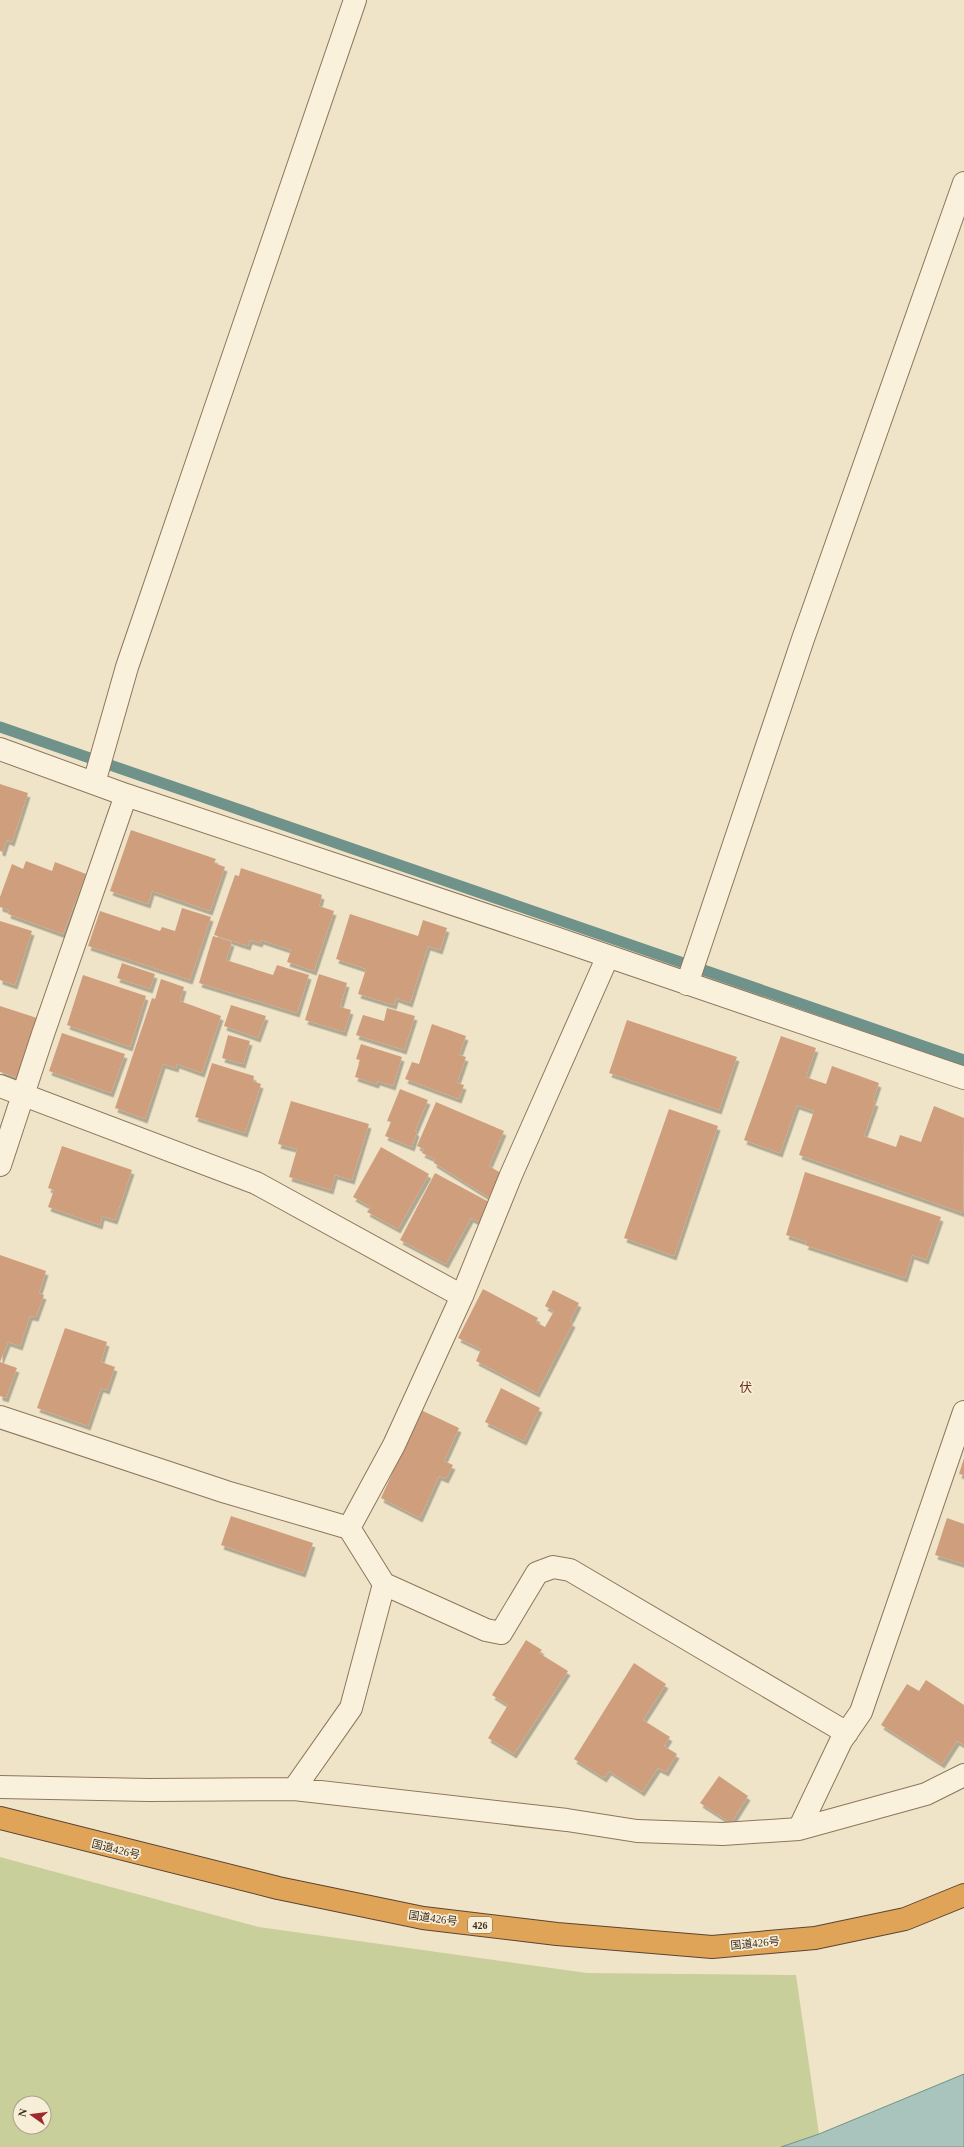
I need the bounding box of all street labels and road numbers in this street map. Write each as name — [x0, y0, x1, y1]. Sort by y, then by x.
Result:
street label: 国道426号 — [91, 1837, 141, 1861]
street label: 国道426号 — [408, 1909, 458, 1927]
road number: 426 — [468, 1917, 492, 1933]
street label: 国道426号 — [730, 1935, 780, 1951]

